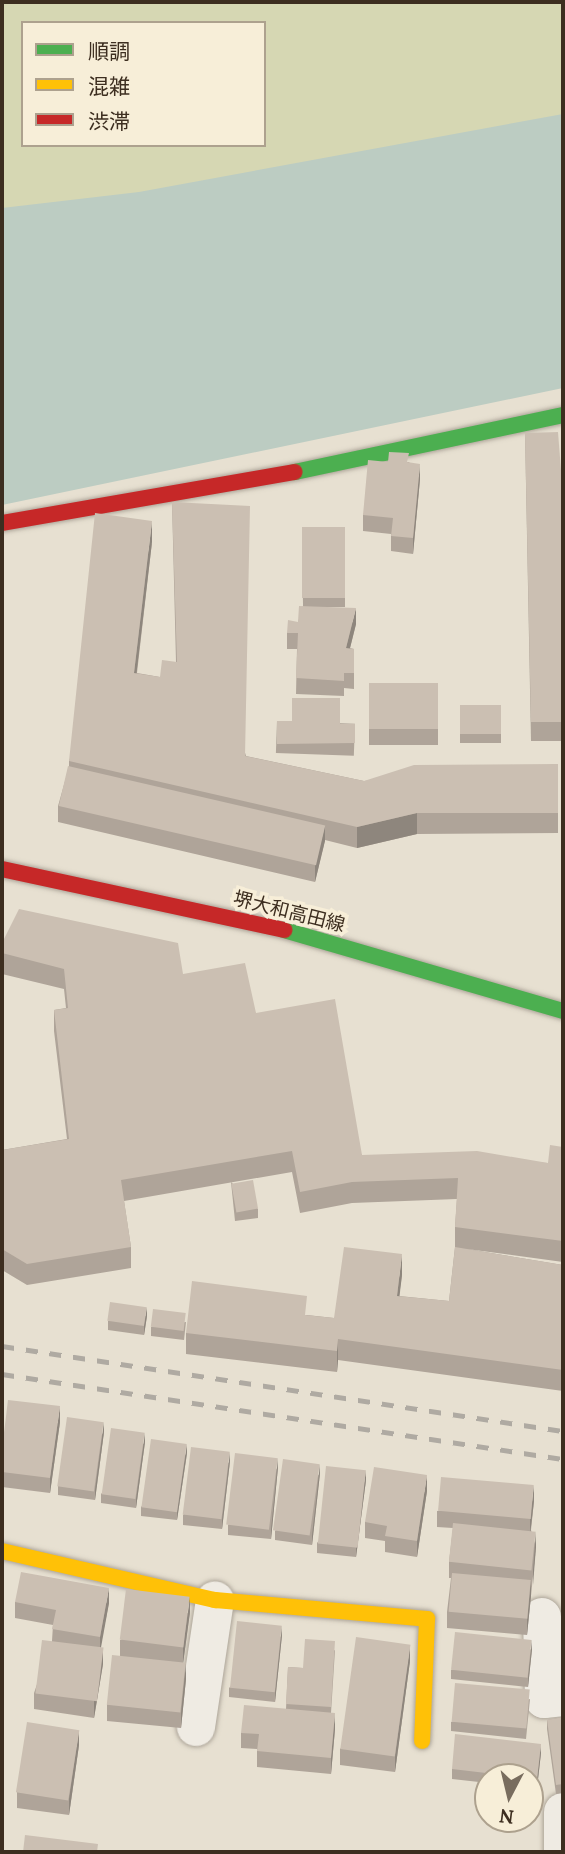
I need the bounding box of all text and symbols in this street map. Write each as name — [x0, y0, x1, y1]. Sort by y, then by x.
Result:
legend — [21, 21, 266, 147]
text: 順調 — [88, 38, 130, 65]
text: 混雑 — [88, 73, 130, 100]
text: 渋滞 — [88, 108, 130, 135]
street label: 堺大和高田線 — [231, 887, 347, 937]
north arrow — [474, 1763, 544, 1833]
text: N — [498, 1804, 515, 1830]

